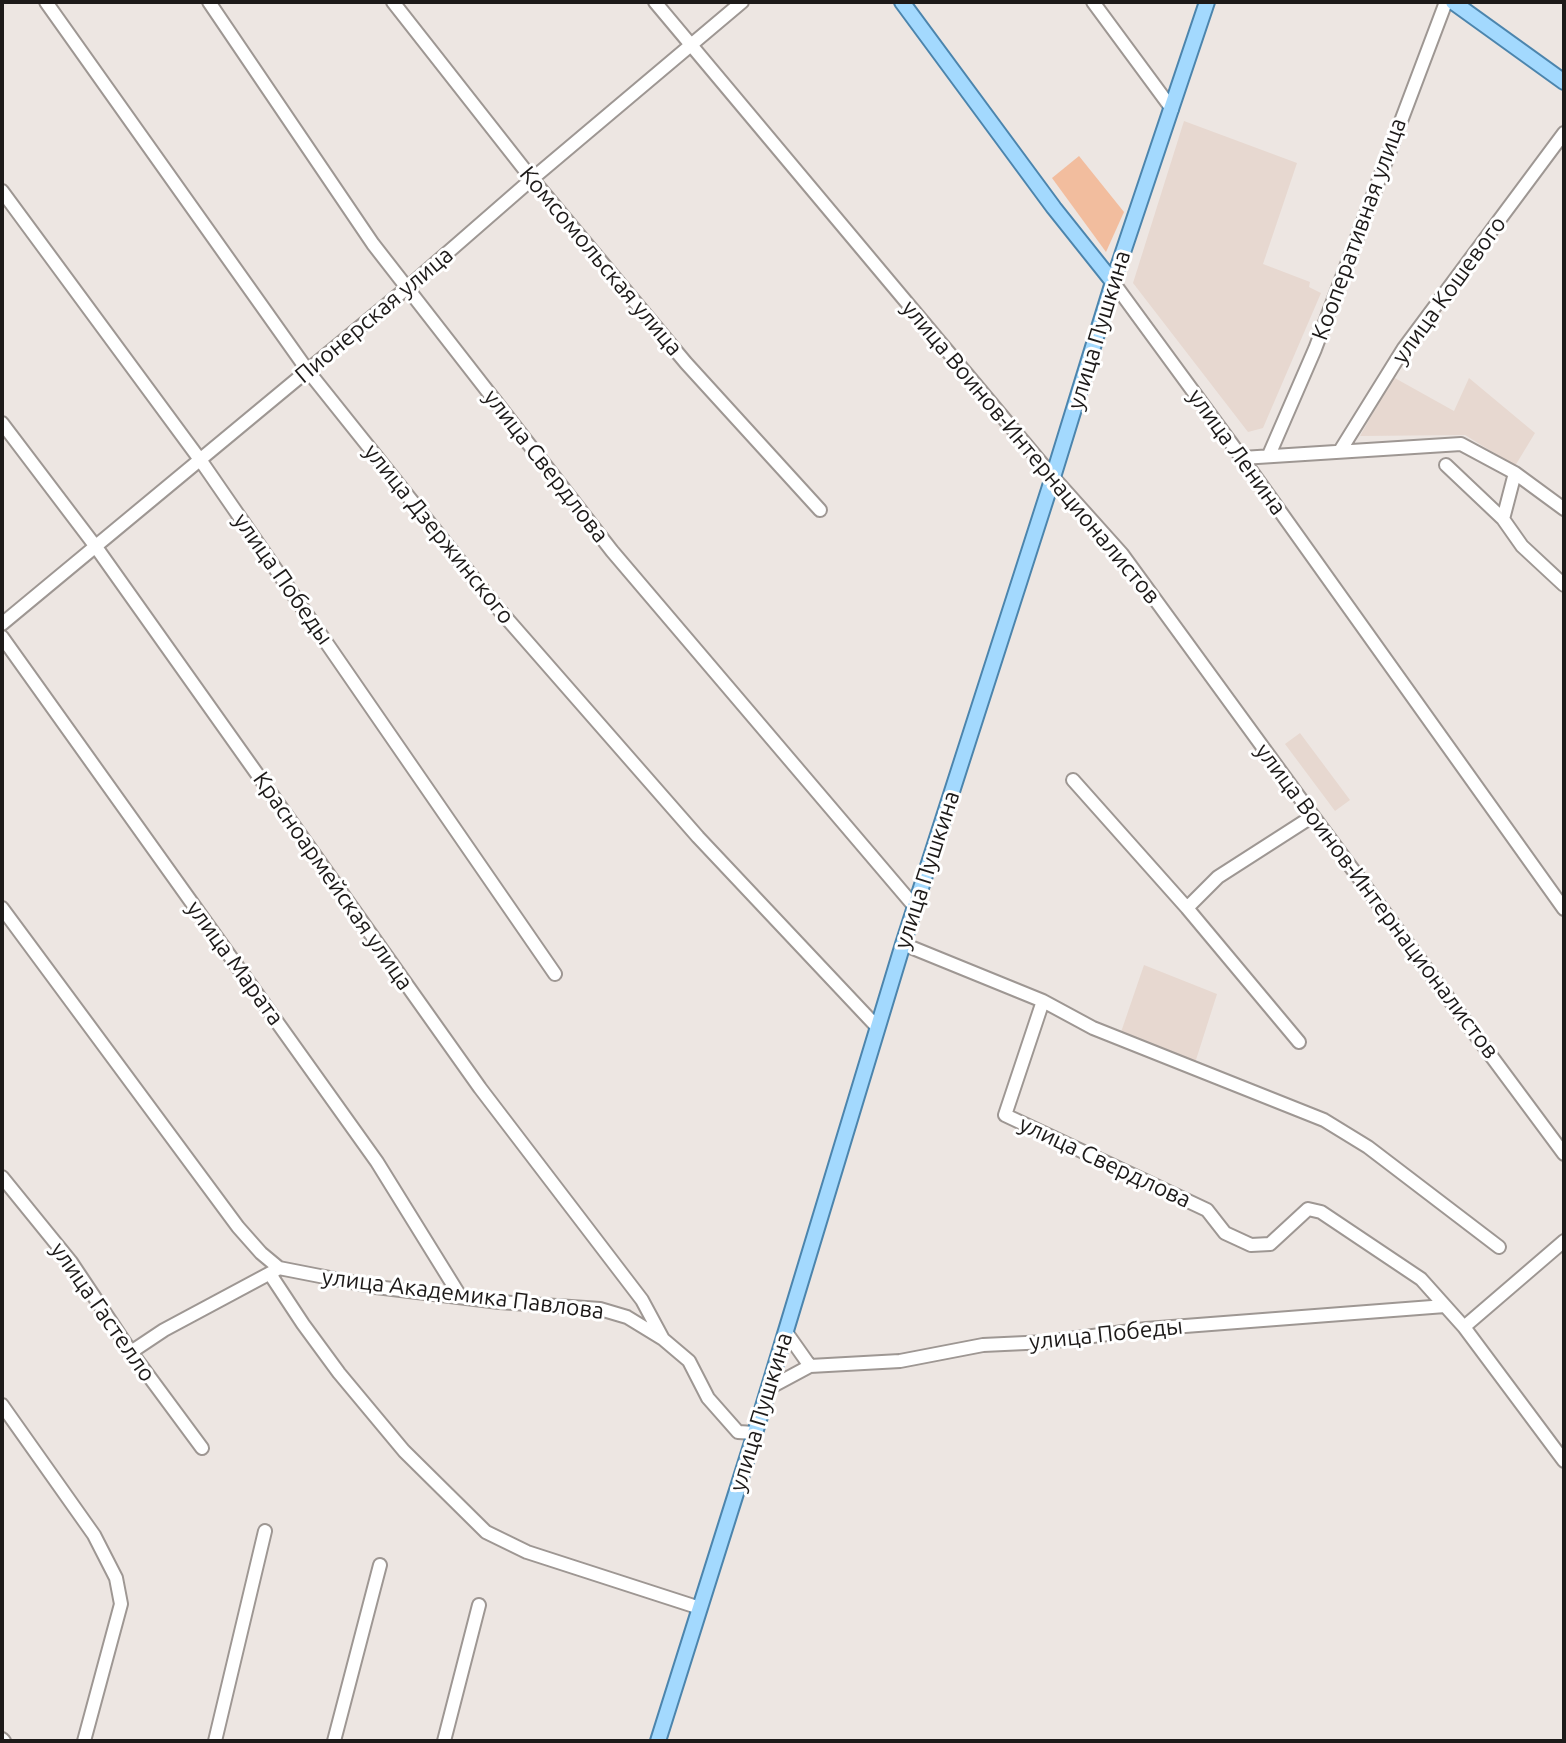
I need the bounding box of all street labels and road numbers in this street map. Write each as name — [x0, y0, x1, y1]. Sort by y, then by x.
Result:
street label: Кооперативная улица — [1306, 114, 1412, 344]
street label: Комсомольская улица — [514, 161, 688, 361]
street label: улица Кошевого — [1386, 211, 1512, 369]
street label: Пионерская улица — [289, 241, 459, 389]
street label: улица Пушкина — [1062, 247, 1136, 413]
street label: улица Воинов-Интернационалистов — [896, 295, 1166, 609]
street label: улица Свердлова — [478, 384, 614, 548]
street label: улица Ленина — [1182, 384, 1292, 520]
street label: улица Дзержинского — [358, 438, 520, 630]
street label: улица Победы — [227, 508, 339, 650]
street label: улица Воинов-Интернационалистов — [1249, 738, 1505, 1064]
street label: Красноармейская улица — [247, 767, 419, 995]
street label: улица Пушкина — [888, 787, 966, 953]
street label: улица Марата — [181, 895, 289, 1031]
street label: улица Свердлова — [1015, 1110, 1195, 1214]
street label: улица Гастелло — [45, 1237, 161, 1387]
street label: улица Академика Павлова — [320, 1263, 606, 1325]
street label: улица Победы — [1028, 1312, 1184, 1356]
street label: улица Пушкина — [724, 1329, 798, 1495]

